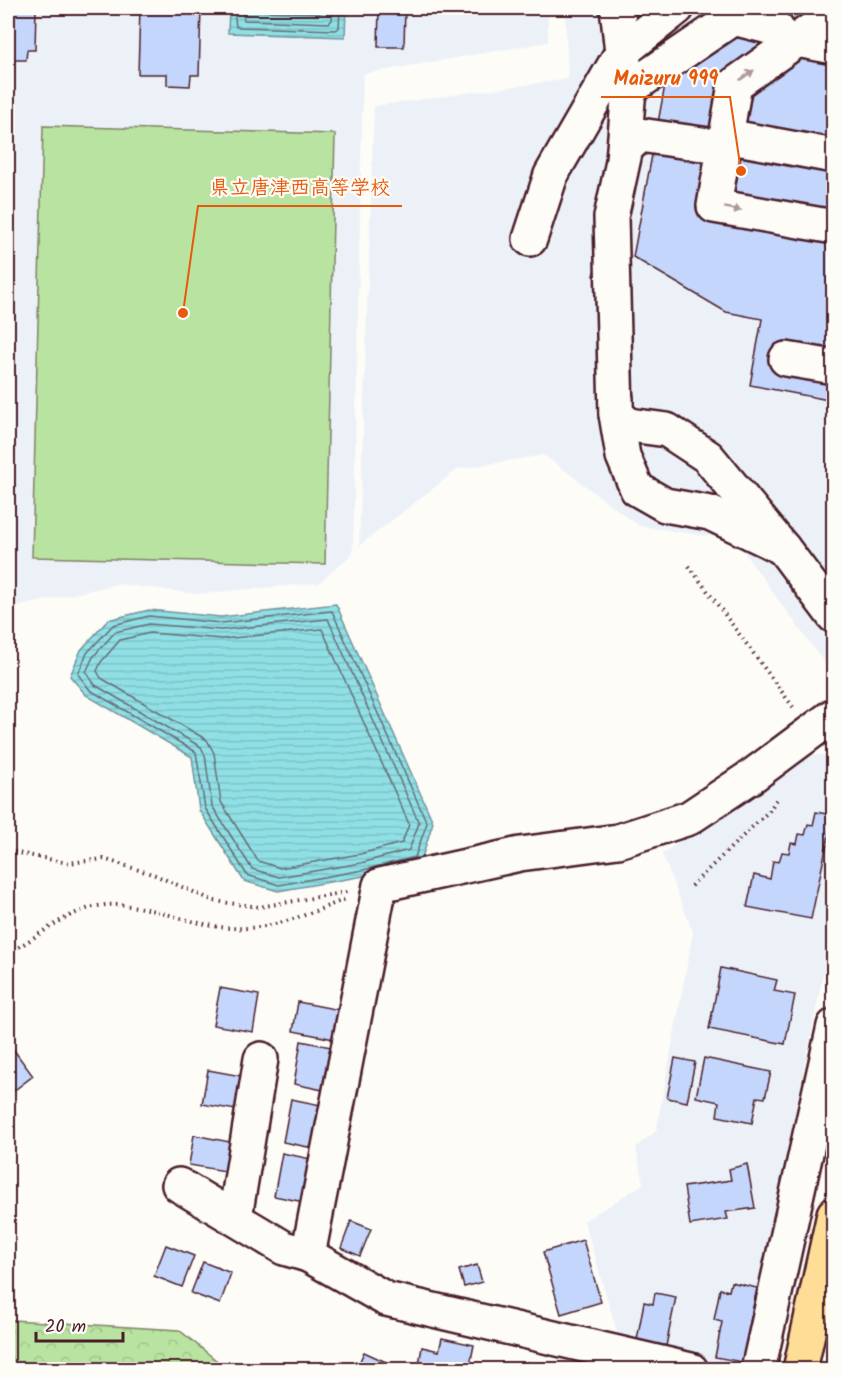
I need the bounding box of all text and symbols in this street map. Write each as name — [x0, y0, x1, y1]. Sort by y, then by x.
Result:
callout: Maizuru 999 — [601, 59, 730, 97]
text: Maizuru 999 — [614, 64, 718, 96]
one-way arrow — [740, 70, 755, 82]
callout: 県立唐津西高等学校 — [198, 168, 402, 206]
text: 県立唐津西高等学校 — [210, 173, 390, 205]
one-way arrow — [724, 205, 743, 214]
scale bar — [36, 1305, 123, 1343]
text: 20 m — [45, 1313, 86, 1342]

